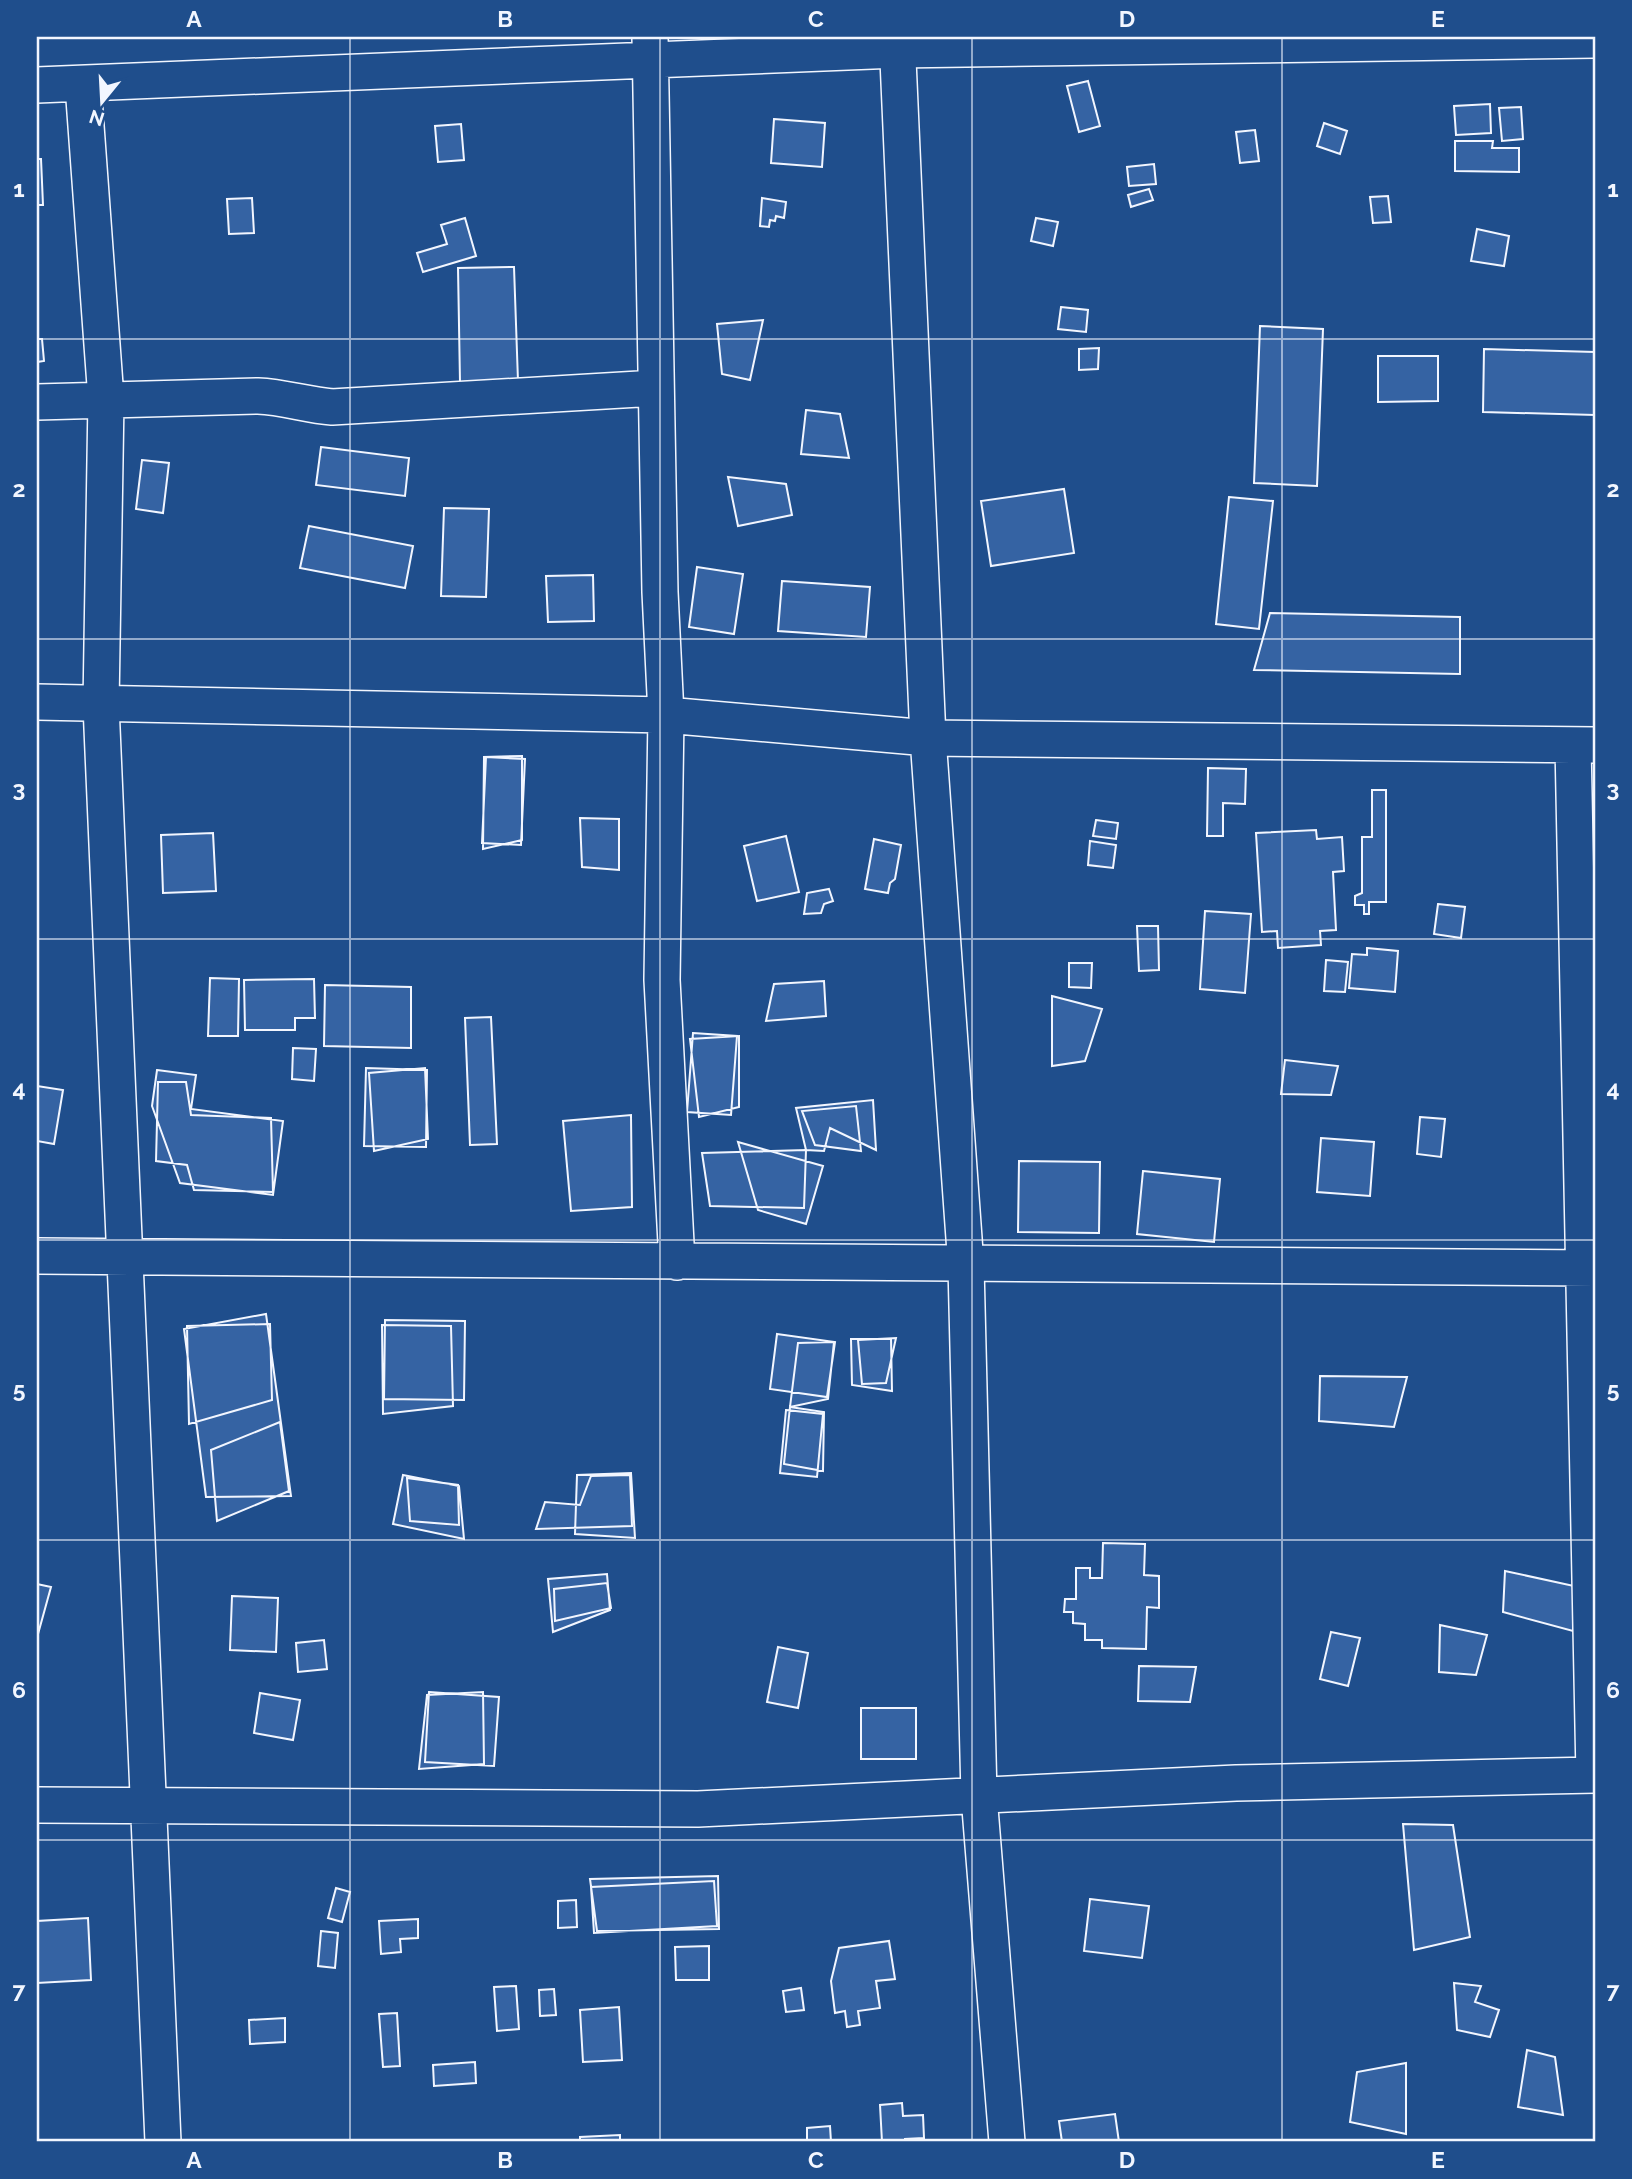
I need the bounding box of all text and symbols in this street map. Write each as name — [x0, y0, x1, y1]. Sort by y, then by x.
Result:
text: A — [186, 5, 202, 32]
text: B — [497, 5, 513, 32]
text: C — [808, 5, 824, 32]
text: D — [1119, 5, 1135, 32]
text: E — [1431, 5, 1445, 32]
north arrow — [66, 66, 136, 136]
text: N — [86, 105, 107, 131]
text: 1 — [13, 175, 25, 202]
text: 1 — [1607, 175, 1619, 202]
text: 2 — [13, 475, 25, 502]
text: 2 — [1607, 475, 1619, 502]
text: 3 — [13, 775, 25, 802]
text: 3 — [1607, 775, 1619, 802]
text: 4 — [12, 1075, 26, 1102]
text: 4 — [1606, 1075, 1620, 1102]
text: 5 — [13, 1376, 26, 1403]
text: 5 — [1607, 1376, 1620, 1403]
text: 6 — [12, 1676, 26, 1703]
text: 6 — [1606, 1676, 1620, 1703]
text: 7 — [13, 1976, 26, 2003]
text: 7 — [1607, 1976, 1620, 2003]
text: A — [186, 2146, 202, 2173]
text: B — [497, 2146, 513, 2173]
text: C — [808, 2146, 824, 2173]
text: D — [1119, 2146, 1135, 2173]
text: E — [1431, 2146, 1445, 2173]

